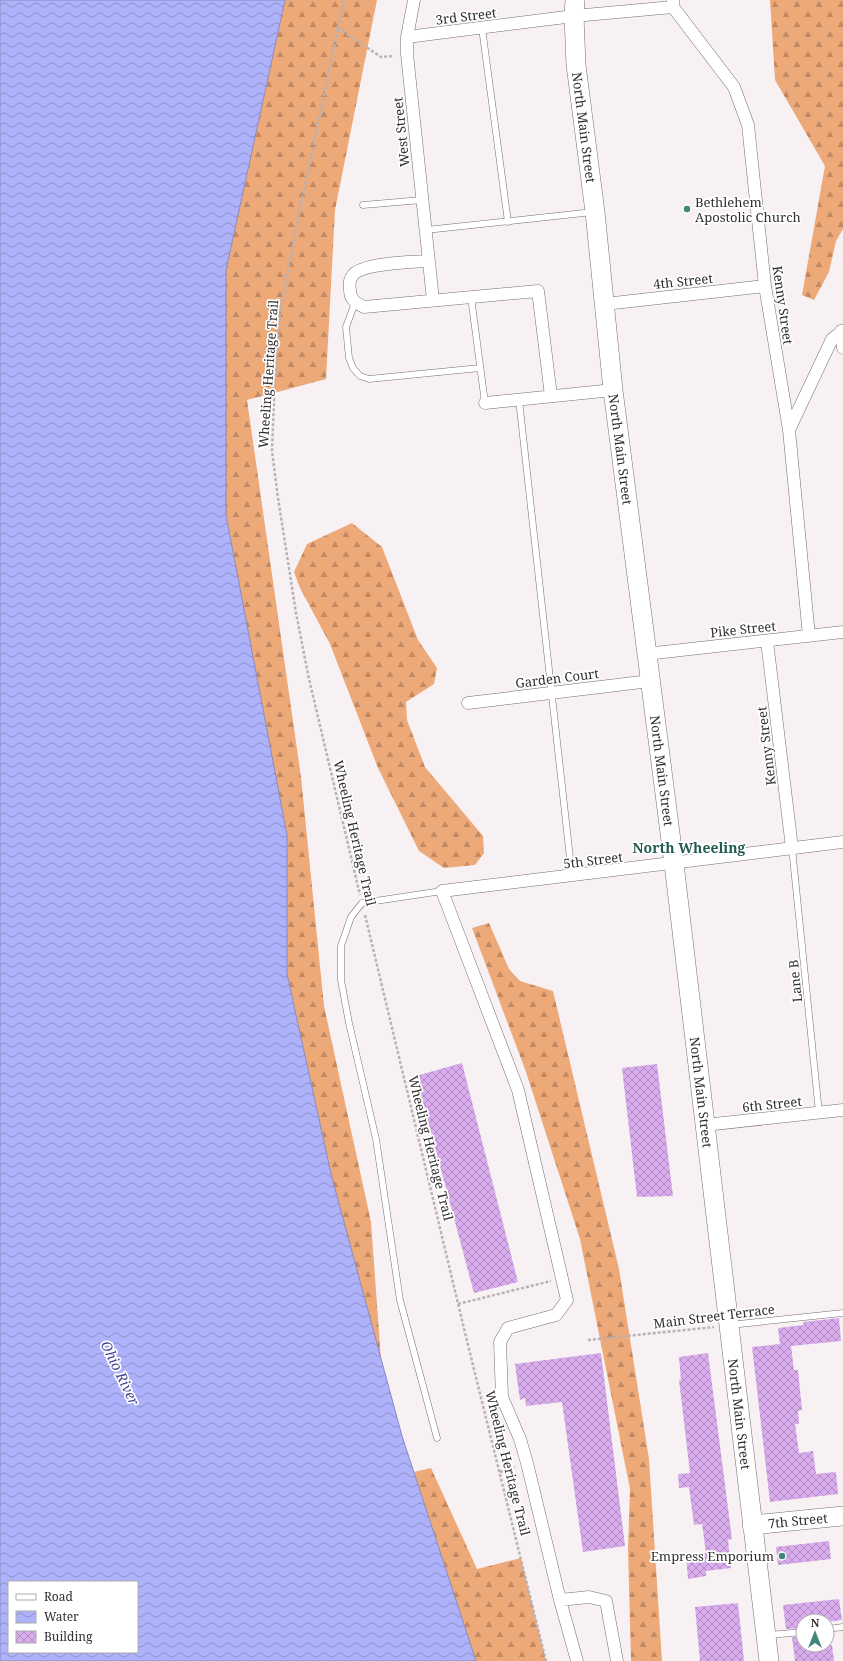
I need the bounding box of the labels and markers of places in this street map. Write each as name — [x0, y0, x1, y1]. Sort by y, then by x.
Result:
place label: Bethlehem Apostolic Church — [695, 193, 801, 226]
marker: Bethlehem Apostolic Church — [682, 204, 692, 214]
place label: Empress Emporium — [651, 1547, 774, 1565]
marker: Empress Emporium — [777, 1551, 787, 1561]

